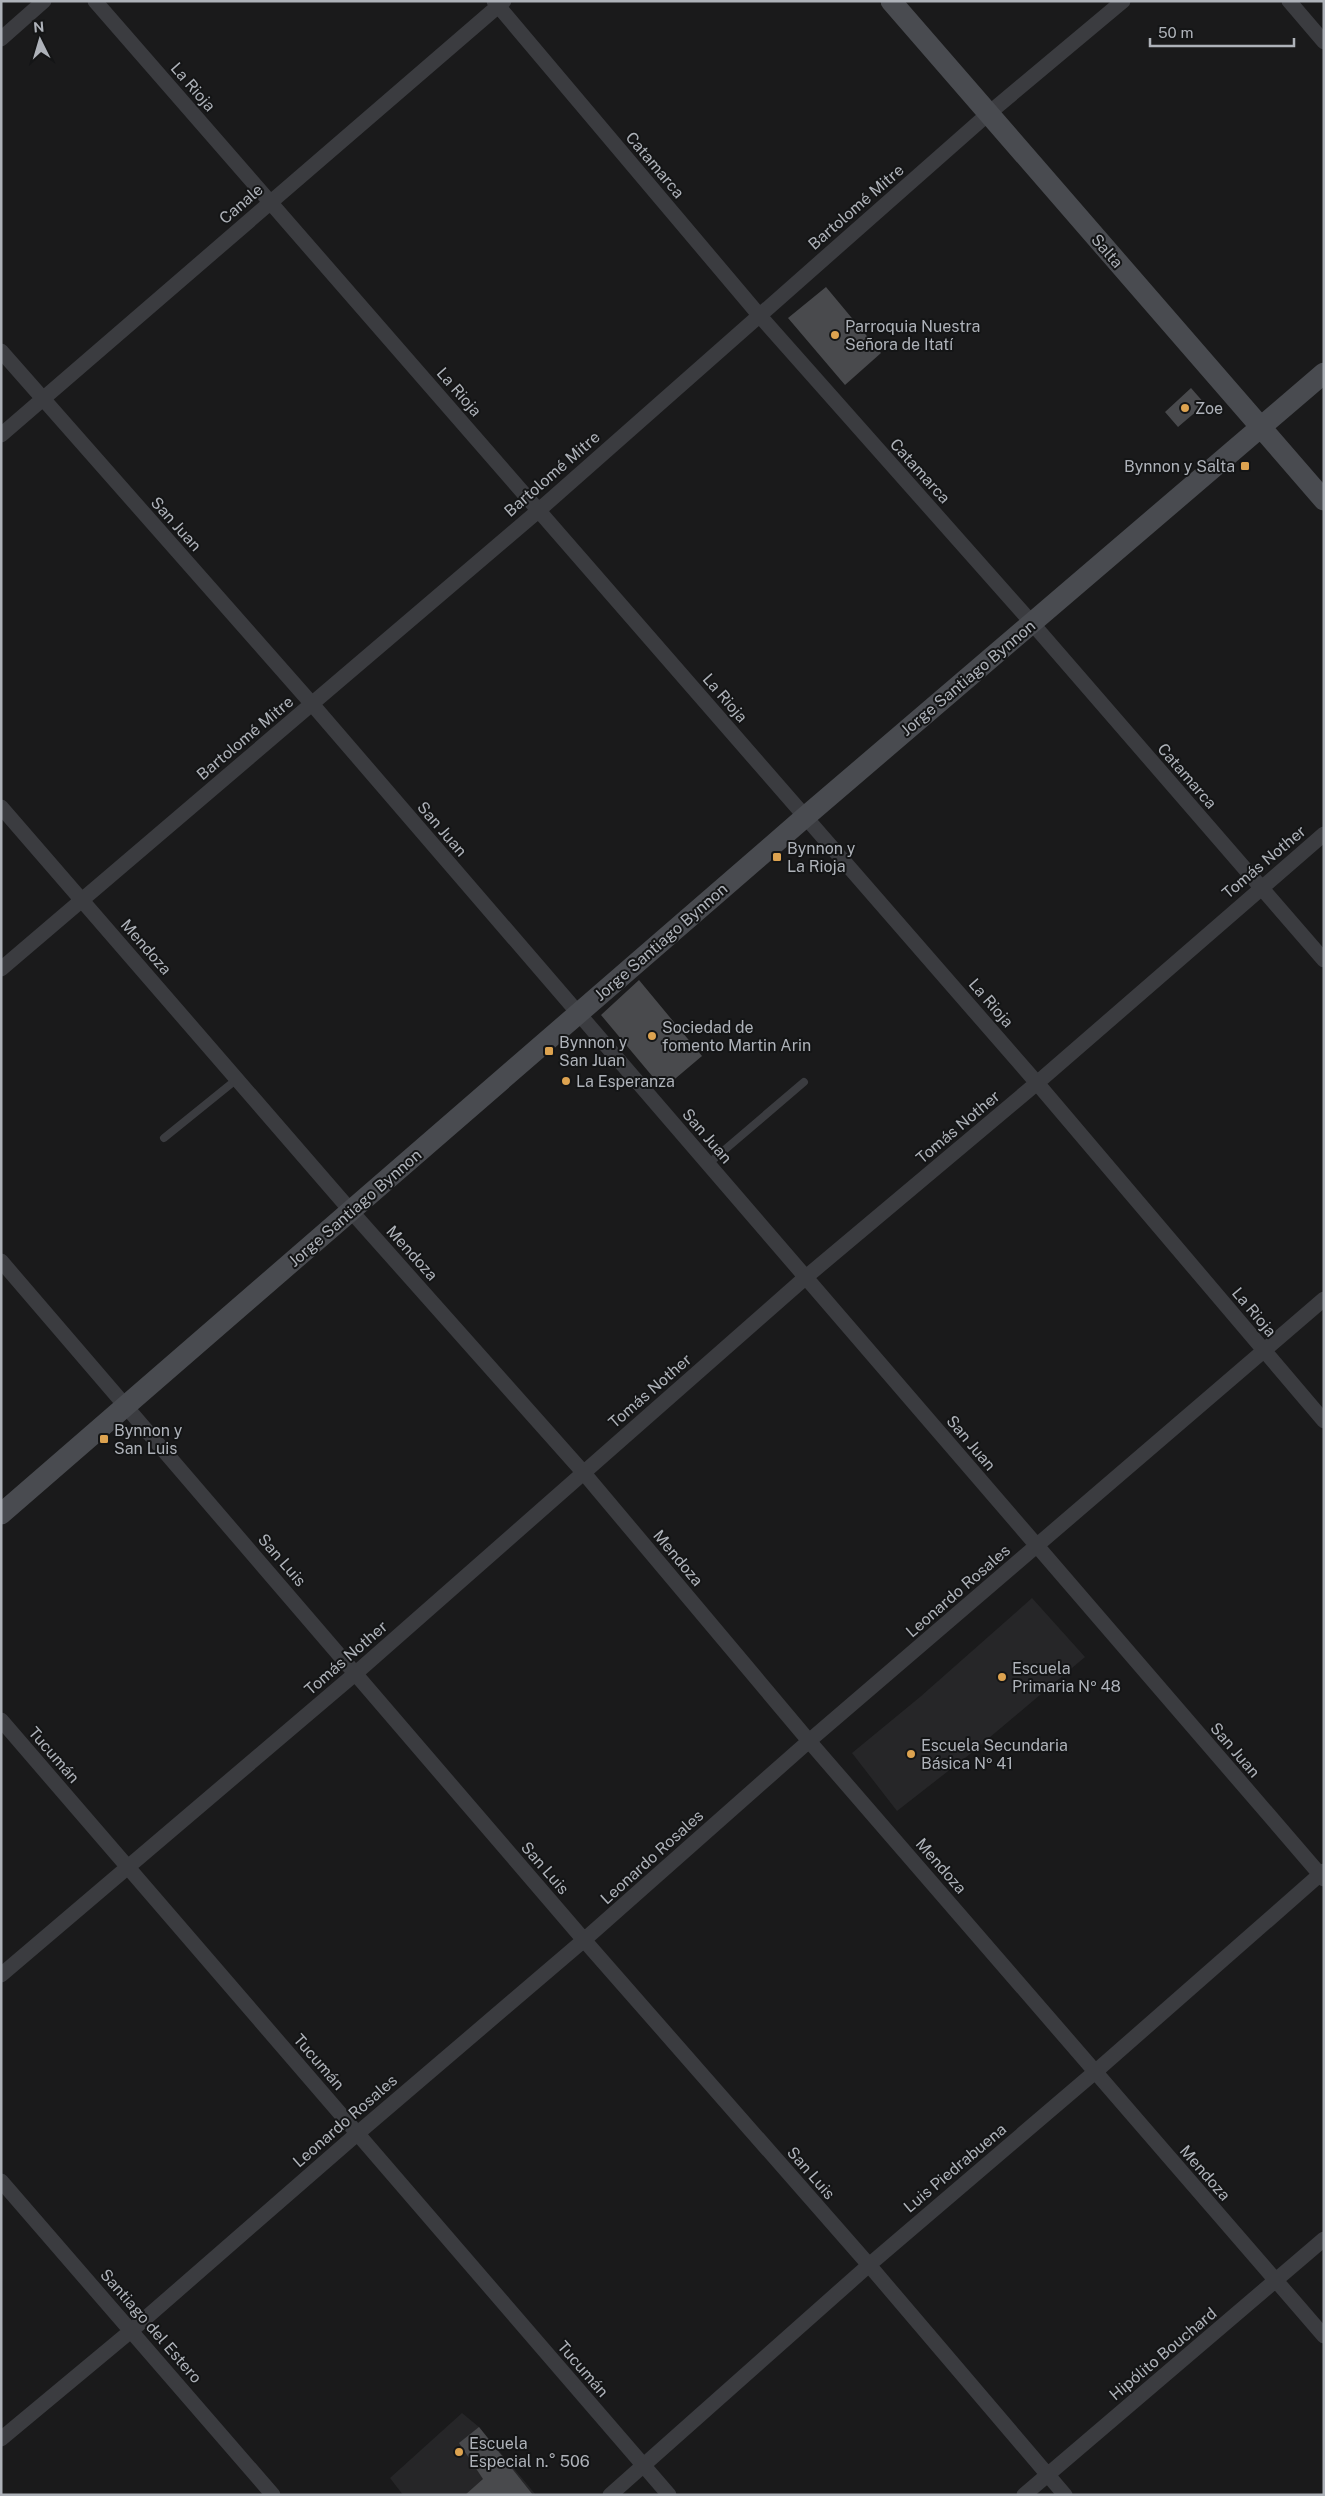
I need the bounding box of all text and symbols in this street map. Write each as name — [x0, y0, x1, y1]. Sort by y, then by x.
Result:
north arrow — [15, 15, 65, 65]
scale bar — [1150, 15, 1294, 47]
text: N — [33, 19, 45, 35]
text: 50 m — [1158, 24, 1193, 41]
street label: La Rioja — [167, 59, 219, 115]
street label: Catamarca — [622, 128, 688, 202]
street label: Bartolomé Mitre — [804, 160, 908, 254]
street label: Canale — [215, 180, 267, 228]
street label: Salta — [1087, 230, 1127, 272]
place label: Parroquia Nuestra Señora de Itatí — [845, 317, 980, 354]
marker: Parroquia Nuestra Señora de Itatí — [829, 329, 841, 341]
street label: La Rioja — [433, 364, 485, 420]
place label: Zoe — [1195, 399, 1223, 418]
marker: Zoe — [1179, 402, 1191, 414]
street label: Bartolomé Mitre — [500, 427, 604, 521]
street label: Catamarca — [886, 435, 954, 507]
place label: Bynnon y Salta — [1124, 457, 1235, 476]
marker: Bynnon y Salta — [1239, 460, 1251, 472]
street label: San Juan — [147, 493, 205, 555]
street label: Jorge Santiago Bynnon — [897, 616, 1039, 740]
street label: La Rioja — [699, 670, 751, 726]
street label: Bartolomé Mitre — [193, 692, 297, 784]
street label: Catamarca — [1153, 739, 1221, 813]
street label: San Juan — [413, 798, 471, 860]
street label: Tomás Nother — [1218, 822, 1310, 902]
place label: Bynnon y La Rioja — [787, 839, 856, 876]
marker: Bynnon y La Rioja — [771, 851, 783, 863]
street label: Jorge Santiago Bynnon — [591, 879, 731, 1005]
street label: Mendoza — [117, 915, 175, 979]
street label: La Rioja — [965, 975, 1017, 1031]
place label: Sociedad de fomento Martin Arin — [662, 1018, 811, 1055]
marker: Sociedad de fomento Martin Arin — [646, 1030, 658, 1042]
place label: Bynnon y San Juan — [559, 1033, 628, 1070]
marker: Bynnon y San Juan — [543, 1045, 555, 1057]
place label: La Esperanza — [576, 1072, 675, 1091]
marker: La Esperanza — [560, 1075, 572, 1087]
street label: Tomás Nother — [912, 1087, 1004, 1167]
street label: San Juan — [678, 1105, 736, 1167]
street label: Jorge Santiago Bynnon — [285, 1145, 425, 1271]
street label: Mendoza — [382, 1222, 442, 1284]
street label: La Rioja — [1228, 1283, 1280, 1341]
street label: Tomás Nother — [605, 1350, 695, 1432]
street label: San Juan — [942, 1412, 1000, 1474]
place label: Bynnon y San Luis — [114, 1421, 183, 1458]
marker: Bynnon y San Luis — [98, 1433, 110, 1445]
street label: Mendoza — [649, 1526, 707, 1590]
street label: San Luis — [254, 1530, 310, 1590]
street label: Leonardo Rosales — [902, 1541, 1014, 1641]
street label: Tomás Nother — [301, 1617, 391, 1699]
place label: Escuela Primaria Nº 48 — [1012, 1659, 1121, 1696]
marker: Escuela Primaria Nº 48 — [996, 1671, 1008, 1683]
street label: San Juan — [1206, 1719, 1264, 1781]
street label: Tucumán — [25, 1723, 83, 1787]
place label: Escuela Secundaria Básica Nº 41 — [921, 1736, 1068, 1773]
marker: Escuela Secundaria Básica Nº 41 — [905, 1748, 917, 1760]
street label: Leonardo Rosales — [597, 1806, 707, 1908]
street label: Mendoza — [912, 1834, 970, 1898]
street label: San Luis — [517, 1838, 573, 1898]
street label: Tucumán — [290, 2030, 348, 2094]
street label: Leonardo Rosales — [289, 2071, 401, 2171]
street label: Luis Piedrabuena — [900, 2120, 1010, 2216]
street label: Mendoza — [1176, 2141, 1234, 2205]
street label: San Luis — [783, 2143, 839, 2203]
street label: Santiago del Estero — [96, 2265, 206, 2387]
street label: Hipólito Bouchard — [1106, 2304, 1220, 2404]
street label: Tucumán — [554, 2337, 612, 2401]
place label: Escuela Especial n.° 506 — [469, 2434, 590, 2471]
marker: Escuela Especial n.° 506 — [453, 2446, 465, 2458]

